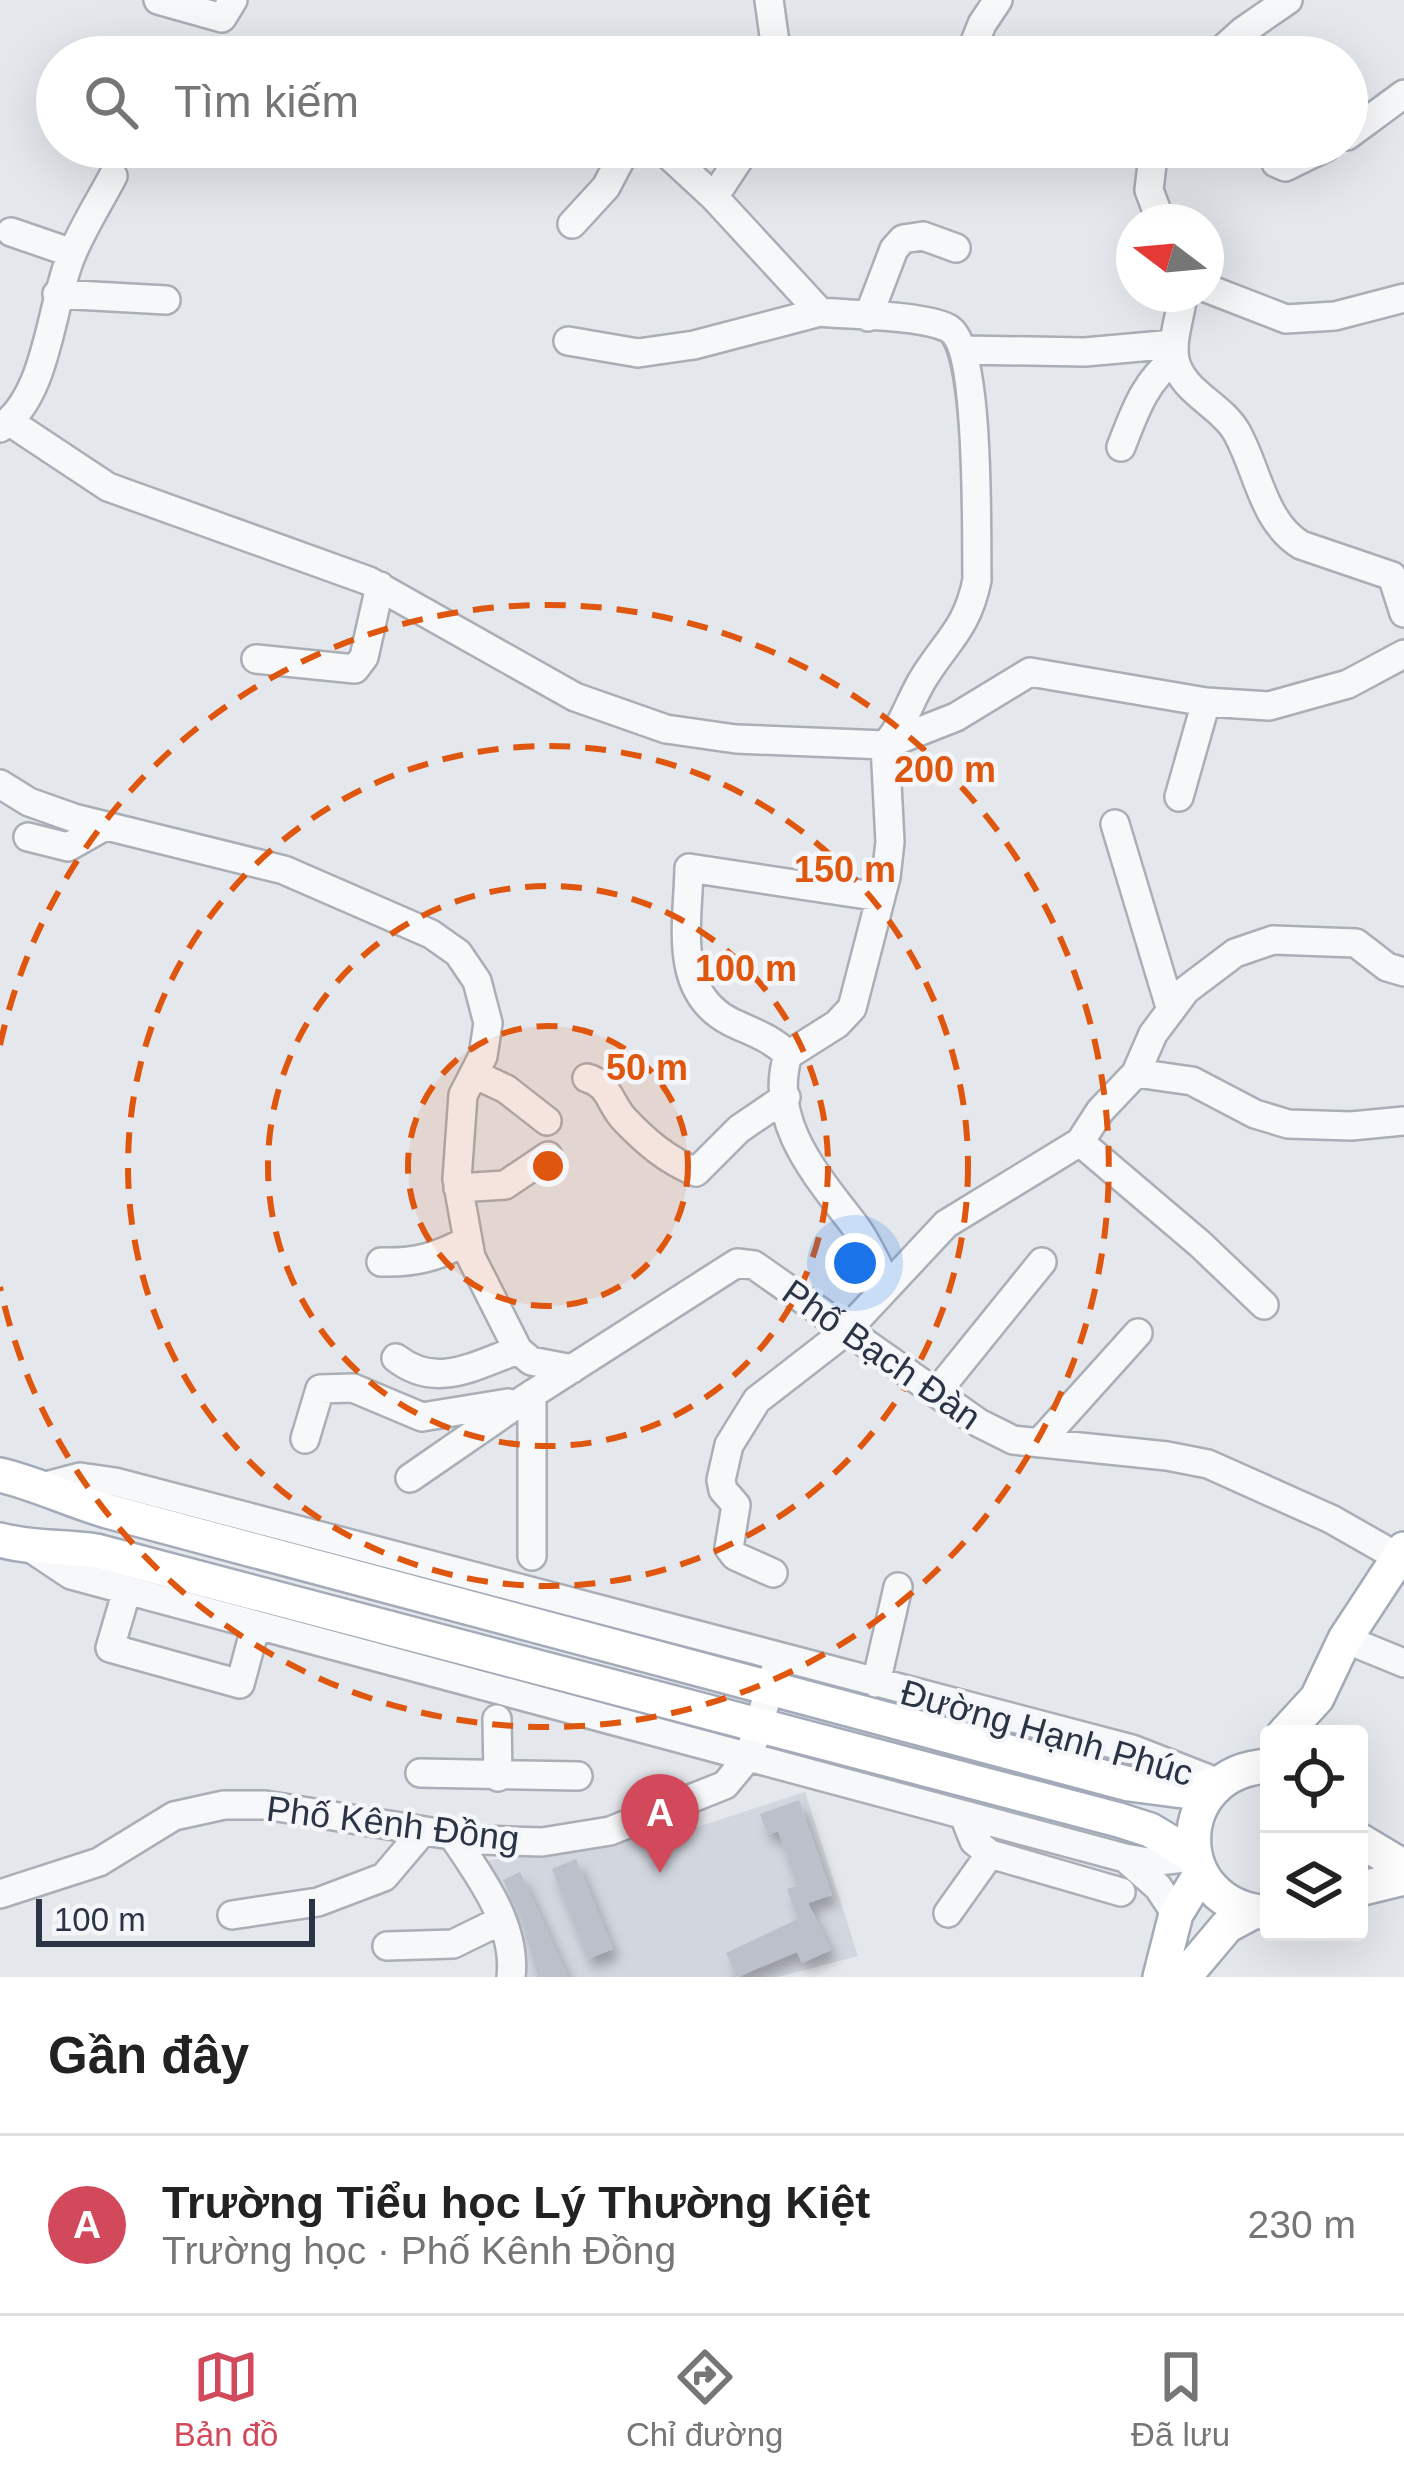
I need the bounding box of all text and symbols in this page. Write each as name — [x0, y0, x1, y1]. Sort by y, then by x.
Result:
search box — [36, 36, 1368, 168]
icon: search — [78, 69, 144, 135]
text: Tìm kiếm — [174, 76, 359, 127]
north arrow — [1116, 204, 1224, 312]
text: 200 m — [894, 749, 996, 790]
text: 150 m — [794, 849, 896, 890]
text: 100 m — [695, 948, 797, 989]
text: 50 m — [606, 1047, 688, 1088]
centre of rings — [527, 1145, 569, 1187]
your location — [825, 1233, 885, 1293]
street label: Phố Bạch Đàn — [775, 1271, 989, 1438]
street label: Đường Hạnh Phúc — [896, 1671, 1198, 1794]
map controls — [1260, 1725, 1368, 1941]
button: locate — [1260, 1725, 1368, 1833]
pin: A — [621, 1774, 699, 1873]
street label: Phố Kênh Đồng — [264, 1788, 522, 1859]
button: layers — [1260, 1833, 1368, 1941]
scale bar — [36, 1893, 315, 1946]
text: 100 m — [54, 1901, 146, 1938]
text: Gần đây — [48, 2027, 249, 2084]
text: Trường Tiểu học Lý Thường Kiệt — [162, 2177, 870, 2228]
text: A — [73, 2203, 101, 2246]
text: 230 m — [1248, 2203, 1356, 2246]
text: Trường học · Phố Kênh Đồng — [162, 2229, 676, 2272]
tab: Bản đồ — [174, 2344, 278, 2454]
tab: Chỉ đường — [626, 2344, 783, 2454]
tab: Đã lưu — [1131, 2344, 1230, 2454]

